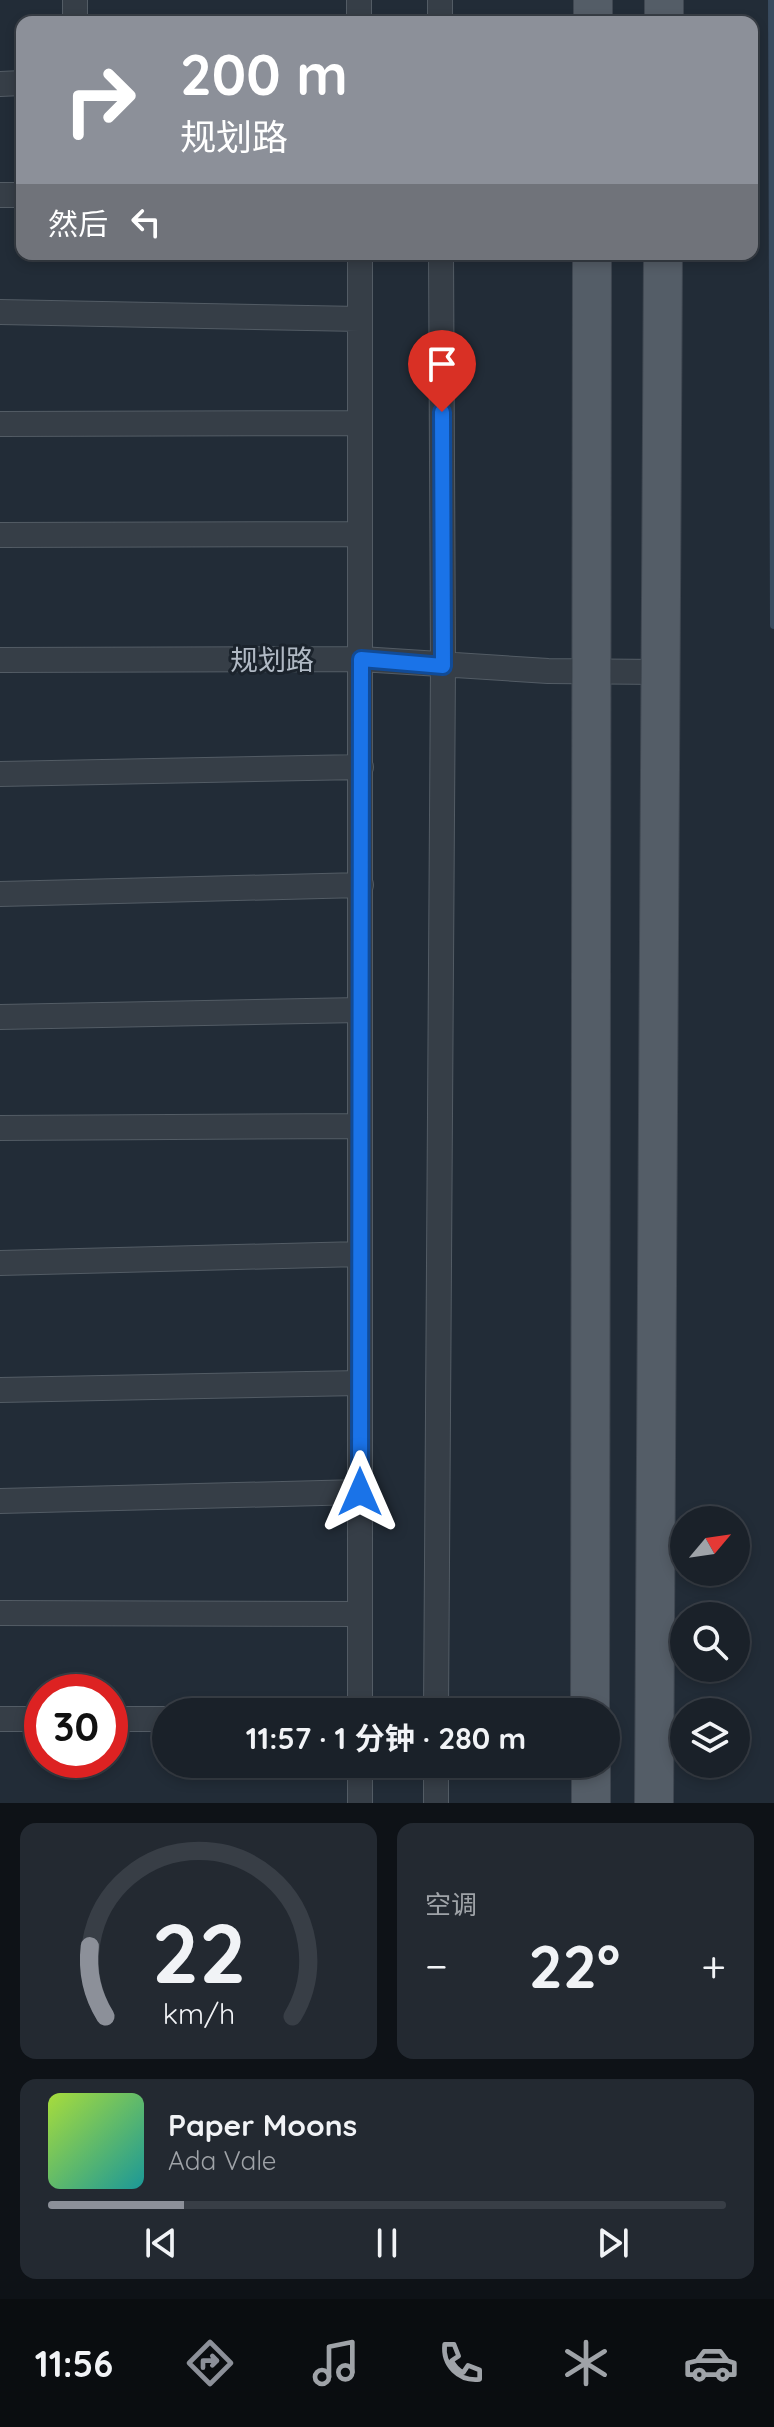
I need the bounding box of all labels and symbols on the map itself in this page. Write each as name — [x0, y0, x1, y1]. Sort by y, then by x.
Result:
pin — [408, 330, 476, 412]
street label: 规划路 — [230, 642, 314, 677]
position arrow — [318, 1450, 402, 1534]
north arrow — [670, 1506, 750, 1586]
speed limit sign: 30 — [24, 1674, 128, 1778]

